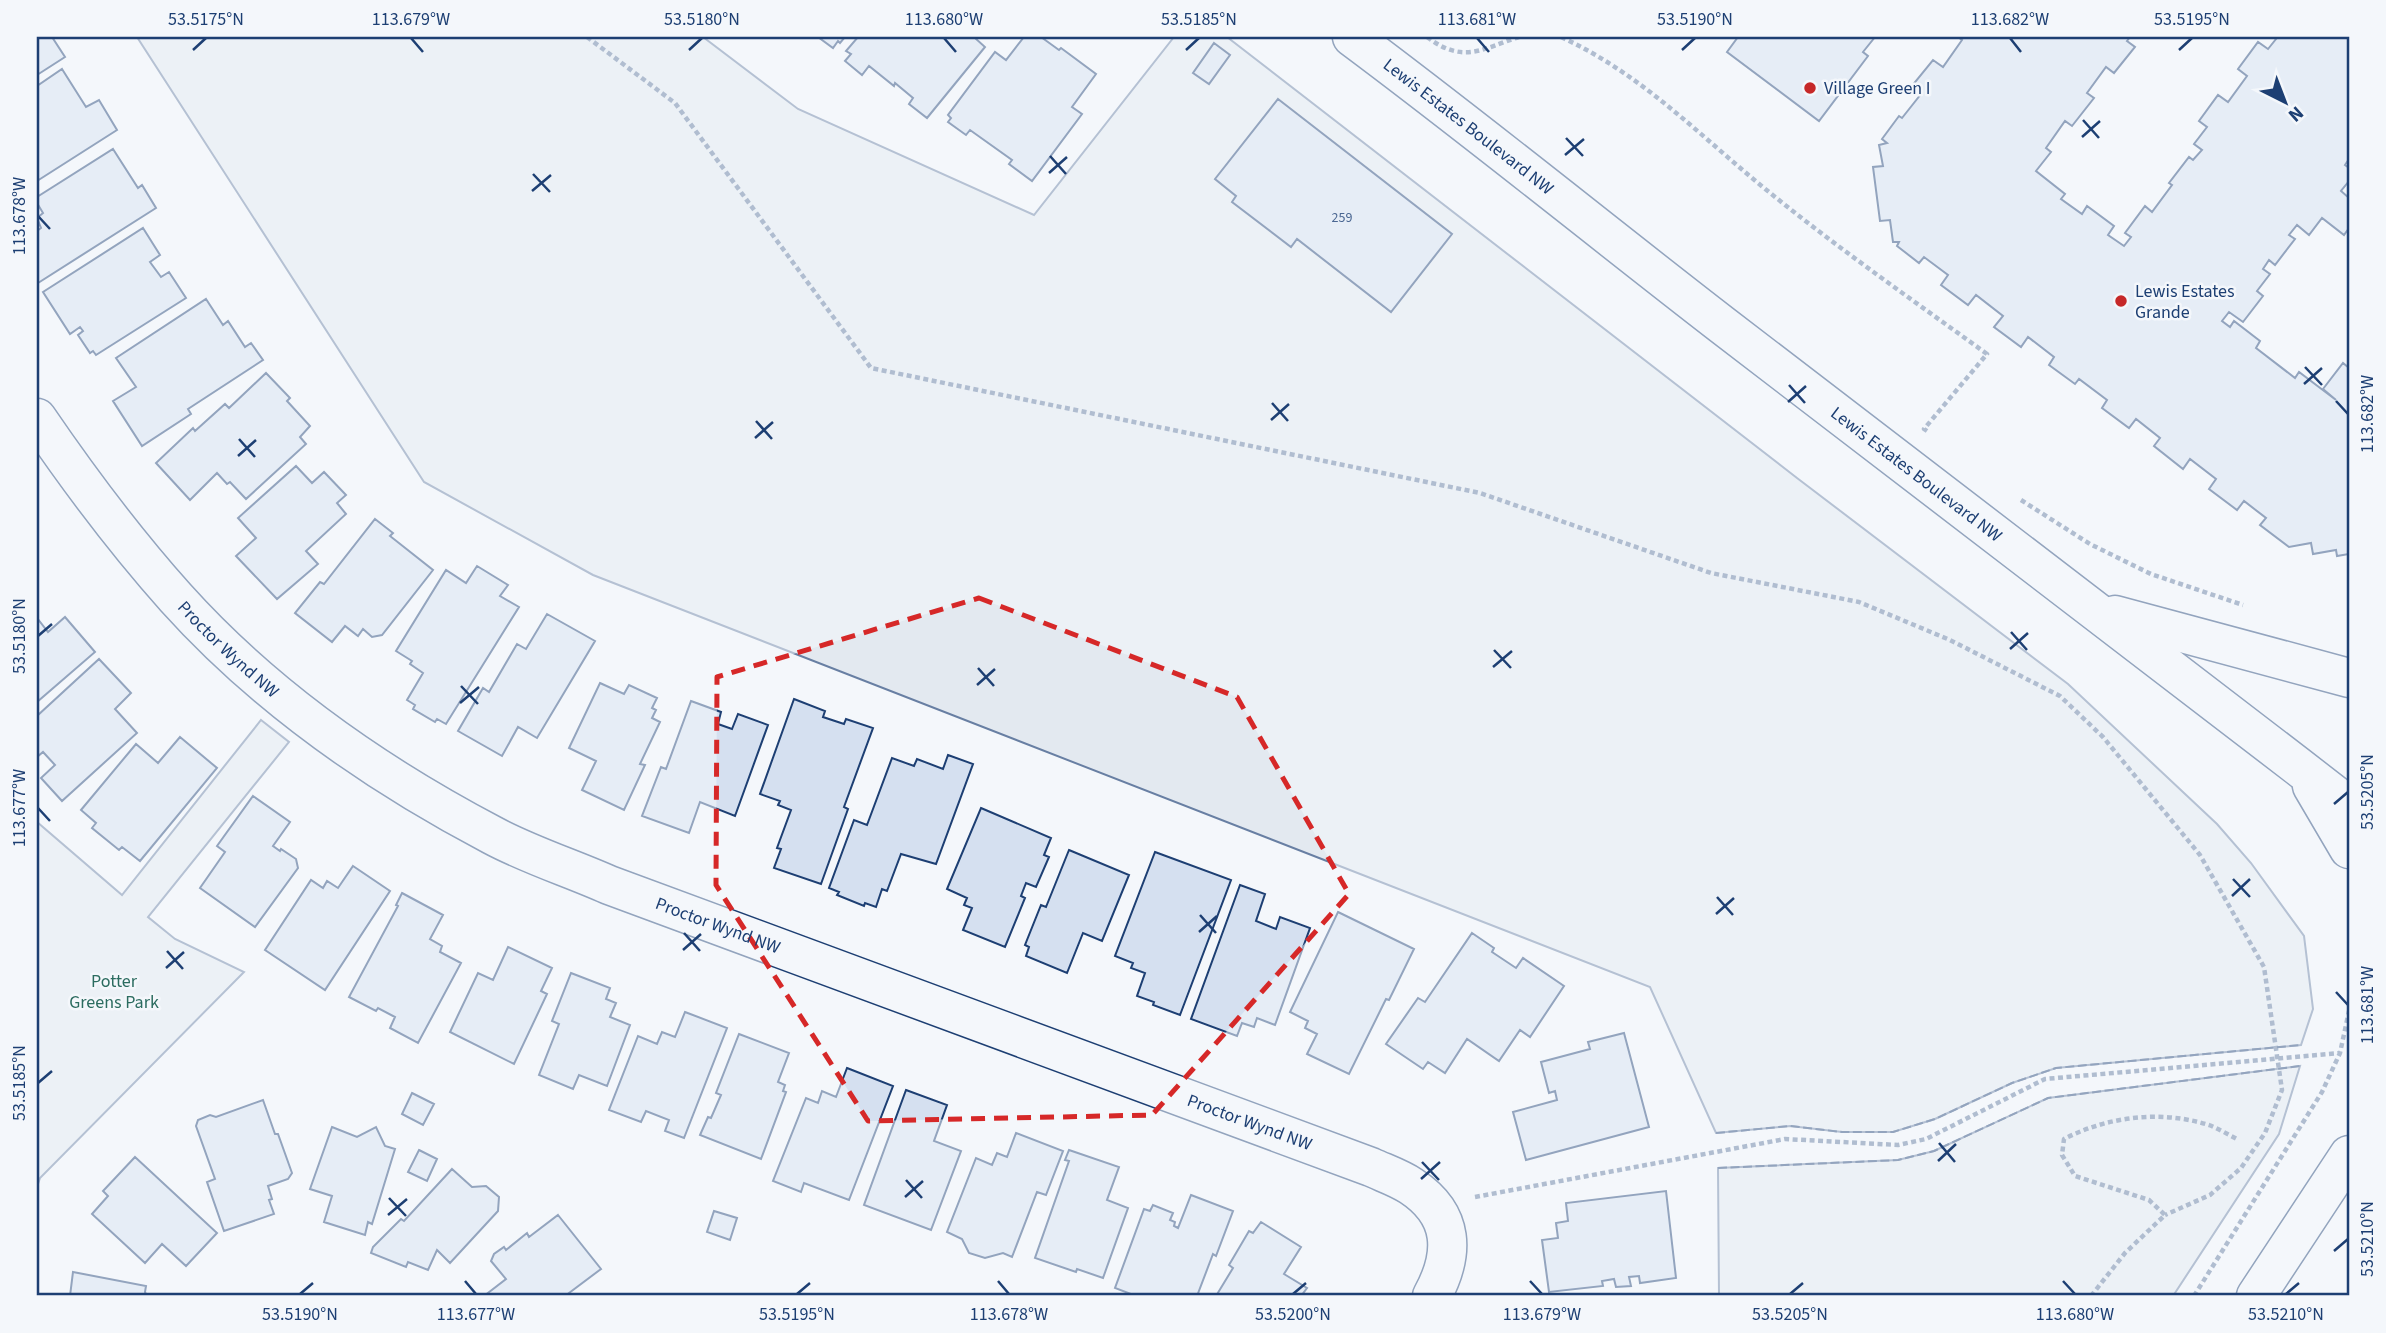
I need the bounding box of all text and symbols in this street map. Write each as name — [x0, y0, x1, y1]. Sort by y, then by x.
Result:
text: 53.5175°N — [168, 7, 244, 32]
text: 113.679°W — [372, 7, 450, 32]
text: 53.5180°N — [664, 7, 740, 32]
text: 113.680°W — [905, 7, 983, 32]
text: 53.5185°N — [1161, 7, 1237, 32]
text: 113.681°W — [1438, 7, 1516, 32]
text: 53.5190°N — [1657, 7, 1733, 32]
text: 113.682°W — [1971, 7, 2049, 32]
text: 53.5195°N — [2154, 7, 2230, 32]
street label: Lewis Estates Boulevard NW — [1378, 52, 1559, 201]
north arrow — [2250, 66, 2320, 136]
place label: Village Green I — [1824, 76, 1931, 101]
marker: Village Green I — [1802, 80, 1818, 96]
text: N — [2282, 99, 2309, 128]
text: 113.678°W — [7, 177, 32, 255]
house number: 259 — [1332, 208, 1352, 228]
place label: Lewis Estates Grande — [2135, 279, 2235, 325]
marker: Lewis Estates Grande — [2113, 293, 2129, 309]
text: 113.682°W — [2355, 375, 2380, 453]
street label: Lewis Estates Boulevard NW — [1826, 401, 2007, 548]
street label: Proctor Wynd NW — [172, 595, 285, 704]
text: 53.5180°N — [7, 598, 32, 674]
text: 53.5205°N — [2355, 754, 2380, 830]
text: 113.677°W — [7, 769, 32, 847]
street label: Proctor Wynd NW — [652, 891, 784, 960]
text: 113.681°W — [2355, 966, 2380, 1044]
park label: Potter Greens Park — [69, 969, 159, 1015]
text: 53.5185°N — [7, 1045, 32, 1121]
street label: Proctor Wynd NW — [1184, 1088, 1316, 1157]
text: 53.5210°N — [2355, 1201, 2380, 1277]
text: 53.5190°N — [262, 1302, 338, 1327]
text: 113.677°W — [437, 1302, 515, 1327]
text: 53.5195°N — [759, 1302, 835, 1327]
text: 113.678°W — [970, 1302, 1048, 1327]
text: 53.5200°N — [1255, 1302, 1331, 1327]
text: 113.679°W — [1503, 1302, 1581, 1327]
text: 53.5205°N — [1752, 1302, 1828, 1327]
text: 113.680°W — [2036, 1302, 2114, 1327]
text: 53.5210°N — [2248, 1302, 2324, 1327]

